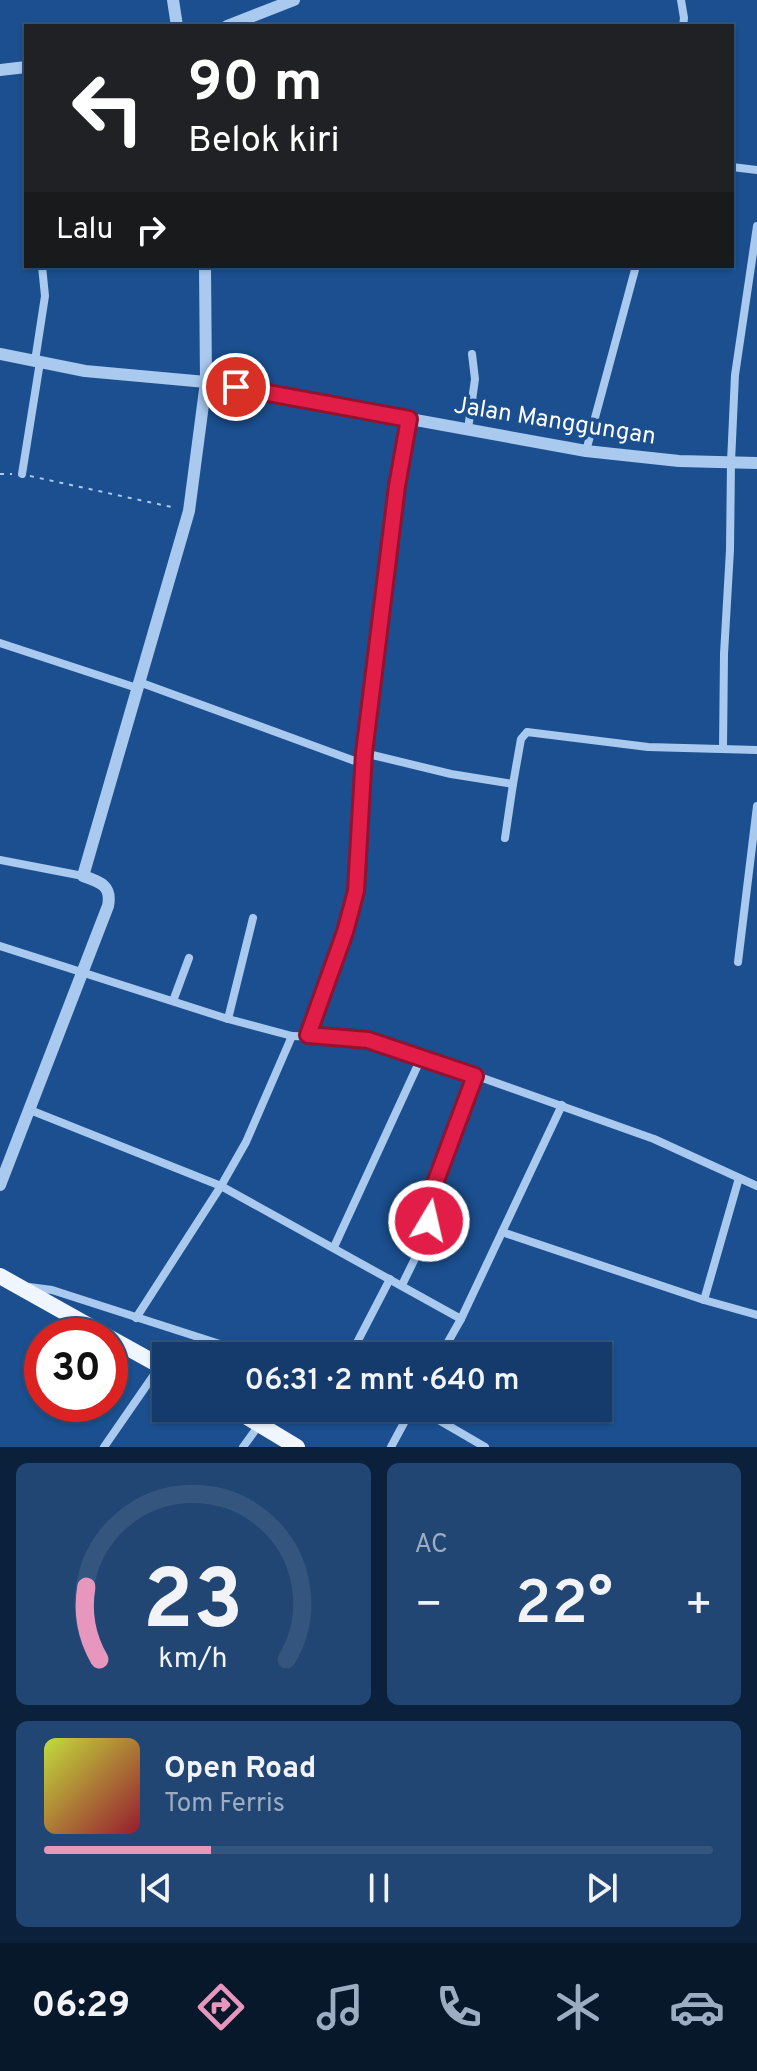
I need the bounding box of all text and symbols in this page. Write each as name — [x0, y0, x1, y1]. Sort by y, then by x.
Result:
text: 90 m — [188, 50, 323, 120]
icon: left — [56, 56, 160, 160]
text: Belok kiri — [188, 119, 340, 165]
icon: right — [129, 208, 173, 252]
text: Lalu — [56, 212, 113, 249]
pin — [202, 353, 270, 421]
icon: arrive — [214, 365, 258, 409]
street label: Jalan Manggungan — [452, 391, 658, 453]
position arrow — [387, 1179, 471, 1263]
speed limit sign: 30 — [24, 1318, 128, 1422]
text: 06:31 · 2 mnt · 640 m — [245, 1363, 519, 1400]
text: AC — [415, 1529, 448, 1562]
text: 23 — [143, 1553, 244, 1658]
text: 22° — [515, 1569, 613, 1645]
text: − — [415, 1579, 443, 1635]
text: + — [685, 1579, 713, 1635]
text: km/h — [159, 1642, 228, 1678]
text: Open Road — [164, 1751, 316, 1788]
text: Tom Ferris — [164, 1788, 285, 1821]
icon: previous — [134, 1866, 178, 1910]
icon: pause — [357, 1866, 401, 1910]
icon: next — [580, 1866, 624, 1910]
icon: directions — [193, 1979, 249, 2035]
icon: music — [312, 1979, 368, 2035]
icon: phone — [431, 1979, 487, 2035]
icon: climate — [550, 1979, 606, 2035]
icon: car — [669, 1979, 725, 2035]
text: 06:29 — [32, 1984, 130, 2030]

